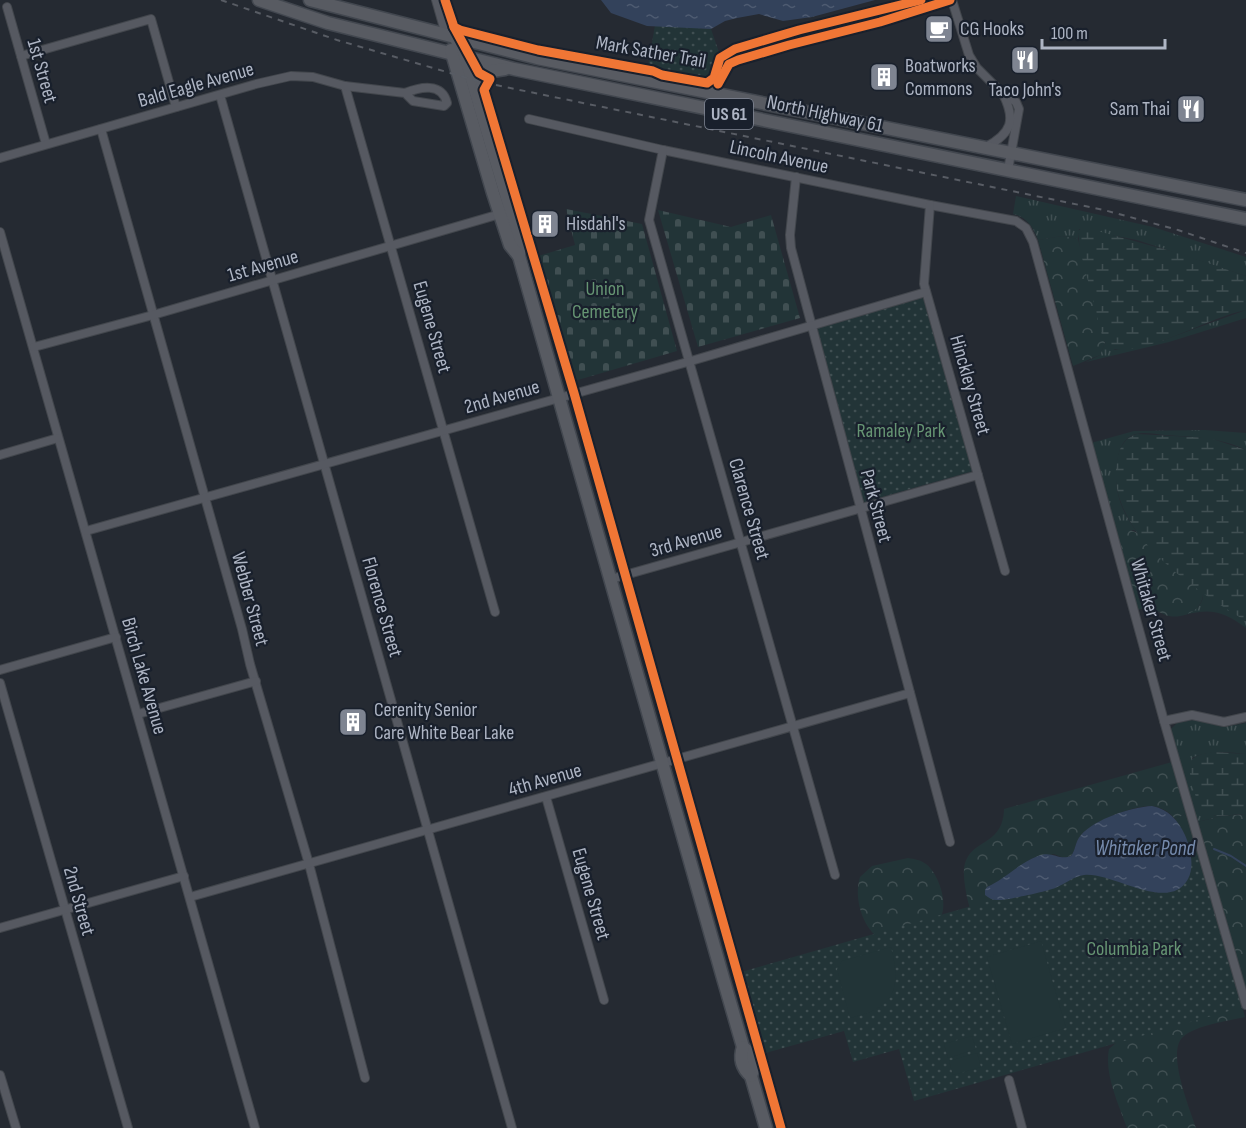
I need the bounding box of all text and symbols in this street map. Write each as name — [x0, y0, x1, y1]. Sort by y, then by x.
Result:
scale bar — [1042, 12, 1165, 50]
cafe icon: CG Hooks — [923, 13, 955, 45]
place label: CG Hooks — [960, 17, 1024, 41]
text: 100 m — [1051, 23, 1088, 44]
street label: Mark Sather Trail — [594, 31, 708, 73]
street label: 1st Street — [21, 36, 63, 106]
restaurant icon: Taco John's — [1009, 44, 1041, 76]
place label: Boatworks Commons — [905, 54, 976, 101]
street label: Bald Eagle Avenue — [135, 57, 257, 113]
building icon: Boatworks Commons — [868, 61, 900, 93]
place label: Taco John's — [988, 78, 1062, 102]
street label: North Highway 61 — [765, 90, 885, 138]
restaurant icon: Sam Thai — [1175, 93, 1207, 125]
place label: Sam Thai — [1110, 97, 1170, 121]
road number: US 61 — [705, 99, 753, 129]
street label: Lincoln Avenue — [727, 135, 831, 179]
building icon: Hisdahl's — [529, 208, 561, 240]
place label: Hisdahl's — [566, 212, 626, 236]
street label: 1st Avenue — [225, 244, 301, 288]
park label: Union Cemetery — [572, 277, 638, 324]
street label: Eugene Street — [407, 278, 457, 376]
street label: Hinckley Street — [944, 332, 996, 438]
street label: 2nd Avenue — [462, 375, 542, 419]
park label: Ramaley Park — [857, 419, 946, 443]
street label: Clarence Street — [723, 455, 775, 563]
street label: Park Street — [855, 467, 897, 545]
street label: 3rd Avenue — [647, 519, 725, 563]
street label: Webber Street — [226, 549, 274, 649]
street label: Florence Street — [356, 554, 408, 660]
street label: Whitaker Street — [1125, 556, 1177, 664]
street label: Birch Lake Avenue — [116, 615, 172, 737]
place label: Cerenity Senior Care White Bear Lake — [374, 698, 514, 745]
building icon: Cerenity Senior Care White Bear Lake — [337, 706, 369, 738]
street label: 4th Avenue — [506, 758, 584, 802]
water label: Whitaker Pond — [1095, 836, 1196, 861]
street label: Eugene Street — [566, 845, 616, 943]
street label: 2nd Street — [58, 864, 100, 938]
park label: Columbia Park — [1087, 937, 1182, 961]

